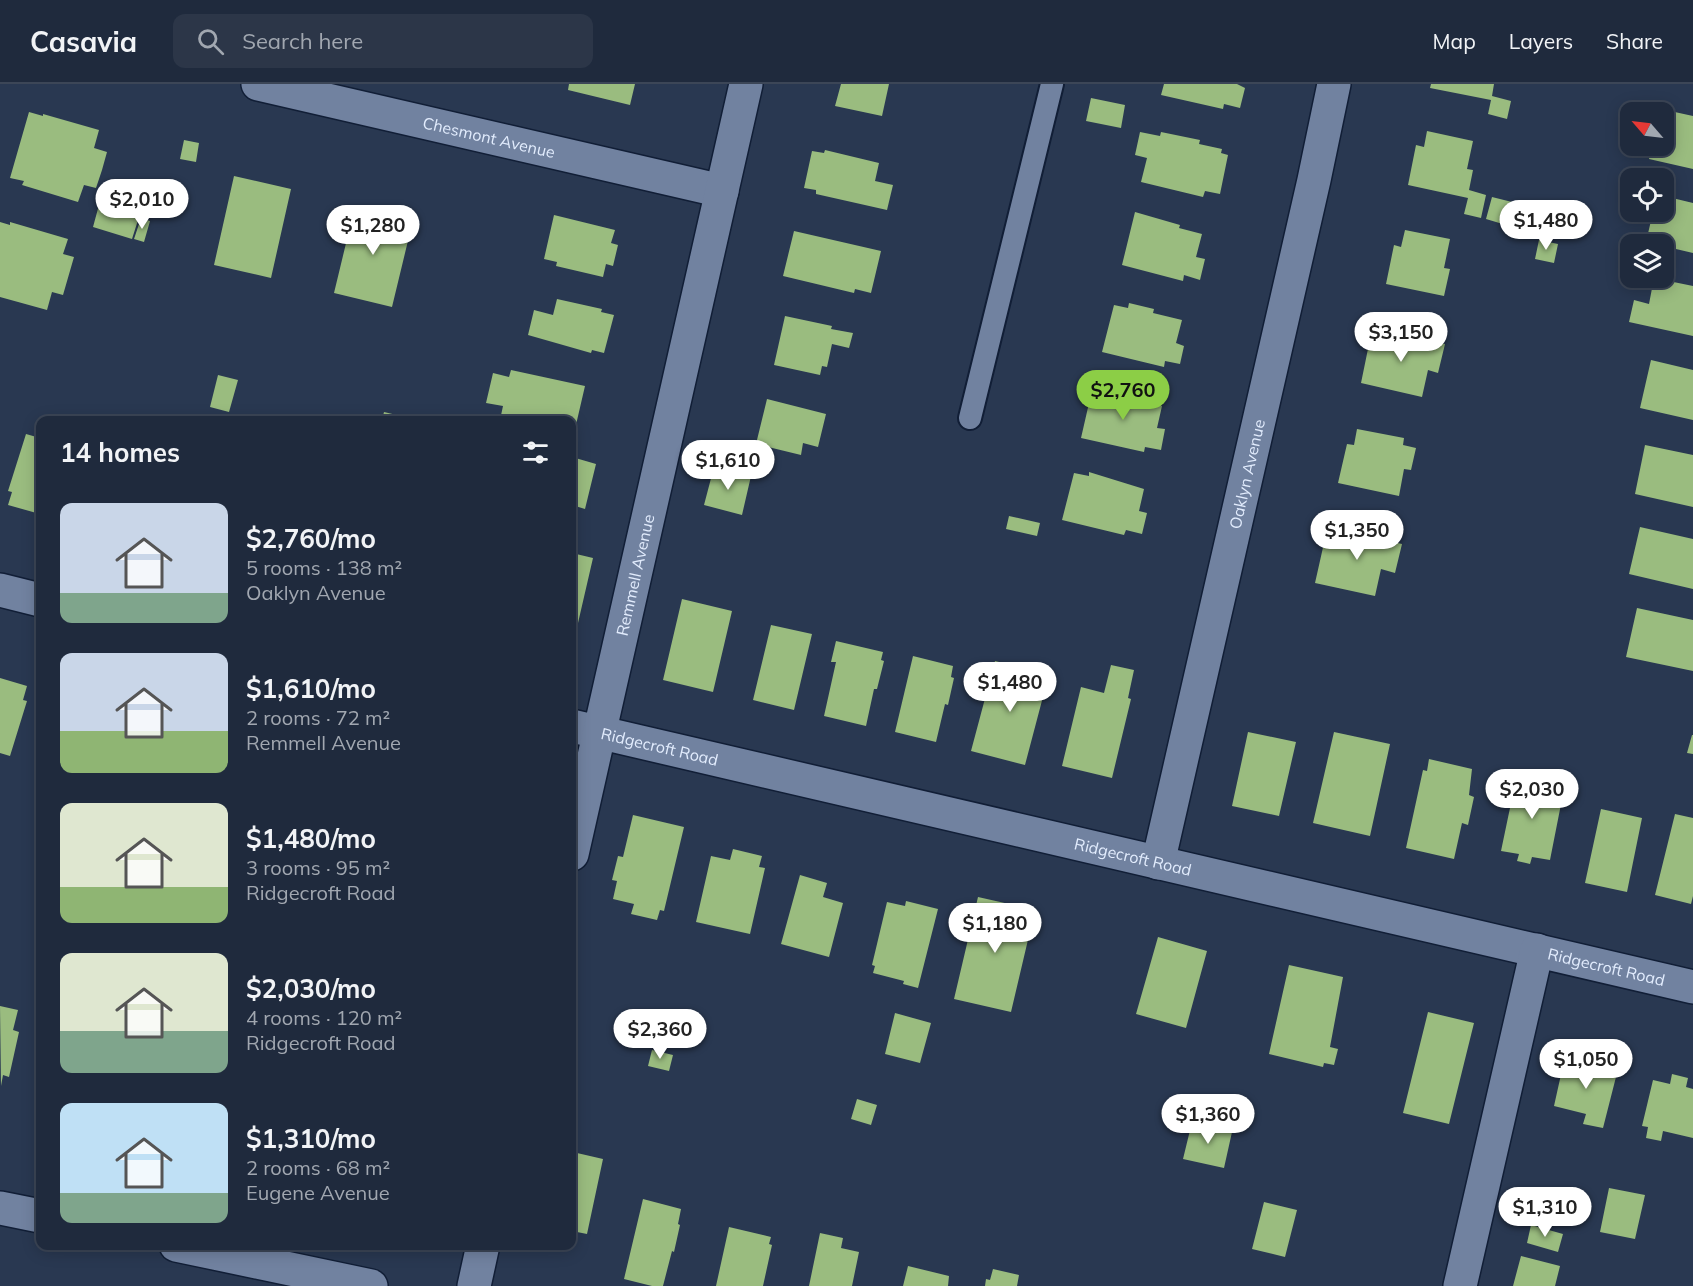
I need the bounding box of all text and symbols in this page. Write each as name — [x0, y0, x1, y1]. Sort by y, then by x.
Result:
search box — [173, 14, 593, 68]
text: Casavia — [30, 24, 137, 59]
icon: search — [194, 25, 227, 58]
text: Search here — [242, 27, 363, 55]
text: Map — [1433, 28, 1476, 54]
text: Layers — [1509, 28, 1573, 54]
text: Share — [1606, 28, 1663, 54]
north arrow — [1620, 102, 1674, 156]
map controls — [1620, 102, 1674, 288]
street label: Chesmont Avenue — [421, 112, 557, 162]
button: locate — [1620, 168, 1674, 222]
pin: $2,010 — [93, 179, 191, 230]
text: $2,010 — [110, 186, 174, 211]
pin: $1,480 — [1497, 200, 1595, 251]
pin: $1,280 — [324, 205, 422, 256]
text: $1,480 — [1514, 207, 1578, 232]
text: $1,280 — [341, 212, 405, 237]
button: layers — [1620, 234, 1674, 288]
pin: $3,150 — [1352, 312, 1450, 363]
text: $3,150 — [1369, 319, 1433, 344]
pin: $2,760 — [1074, 370, 1172, 421]
text: $2,760 — [1091, 377, 1155, 402]
street label: Oaklyn Avenue — [1225, 417, 1269, 531]
text: 14 homes — [60, 436, 180, 469]
icon: filters — [519, 436, 552, 469]
pin: $1,610 — [679, 440, 777, 491]
text: $1,610 — [696, 447, 760, 472]
pin: $1,350 — [1308, 510, 1406, 561]
street label: Remmell Avenue — [612, 512, 658, 638]
text: $1,350 — [1325, 517, 1389, 542]
text: $2,760/mo — [246, 522, 376, 555]
icon: home — [108, 527, 180, 599]
text: 5 rooms · 138 m² — [246, 555, 402, 580]
text: Oaklyn Avenue — [246, 580, 386, 605]
pin: $1,480 — [961, 662, 1059, 713]
text: $1,480 — [978, 669, 1042, 694]
text: $1,610/mo — [246, 672, 376, 705]
icon: home — [108, 677, 180, 749]
text: 2 rooms · 72 m² — [246, 705, 390, 730]
street label: Ridgecroft Road — [599, 723, 720, 770]
text: Remmell Avenue — [246, 730, 401, 755]
pin: $2,030 — [1483, 769, 1581, 820]
text: $2,030 — [1500, 776, 1564, 801]
text: $1,480/mo — [246, 822, 376, 855]
icon: home — [108, 827, 180, 899]
street label: Ridgecroft Road — [1072, 833, 1194, 880]
text: 3 rooms · 95 m² — [246, 855, 390, 880]
text: Ridgecroft Road — [246, 880, 395, 905]
pin: $1,180 — [946, 903, 1044, 954]
text: $1,180 — [963, 910, 1027, 935]
street label: Ridgecroft Road — [1546, 944, 1667, 990]
text: $2,030/mo — [246, 972, 376, 1005]
icon: home — [108, 977, 180, 1049]
text: 4 rooms · 120 m² — [246, 1005, 402, 1030]
pin: $2,360 — [611, 1009, 709, 1060]
text: $2,360 — [628, 1016, 692, 1041]
text: Ridgecroft Road — [246, 1030, 395, 1055]
pin: $1,050 — [1537, 1039, 1635, 1090]
text: $1,050 — [1554, 1046, 1618, 1071]
pin: $1,360 — [1159, 1094, 1257, 1145]
text: $1,360 — [1176, 1101, 1240, 1126]
text: $1,310/mo — [246, 1122, 376, 1155]
icon: home — [108, 1127, 180, 1199]
text: 2 rooms · 68 m² — [246, 1155, 390, 1180]
text: Eugene Avenue — [246, 1180, 390, 1205]
pin: $1,310 — [1496, 1187, 1594, 1238]
text: $1,310 — [1513, 1194, 1577, 1219]

